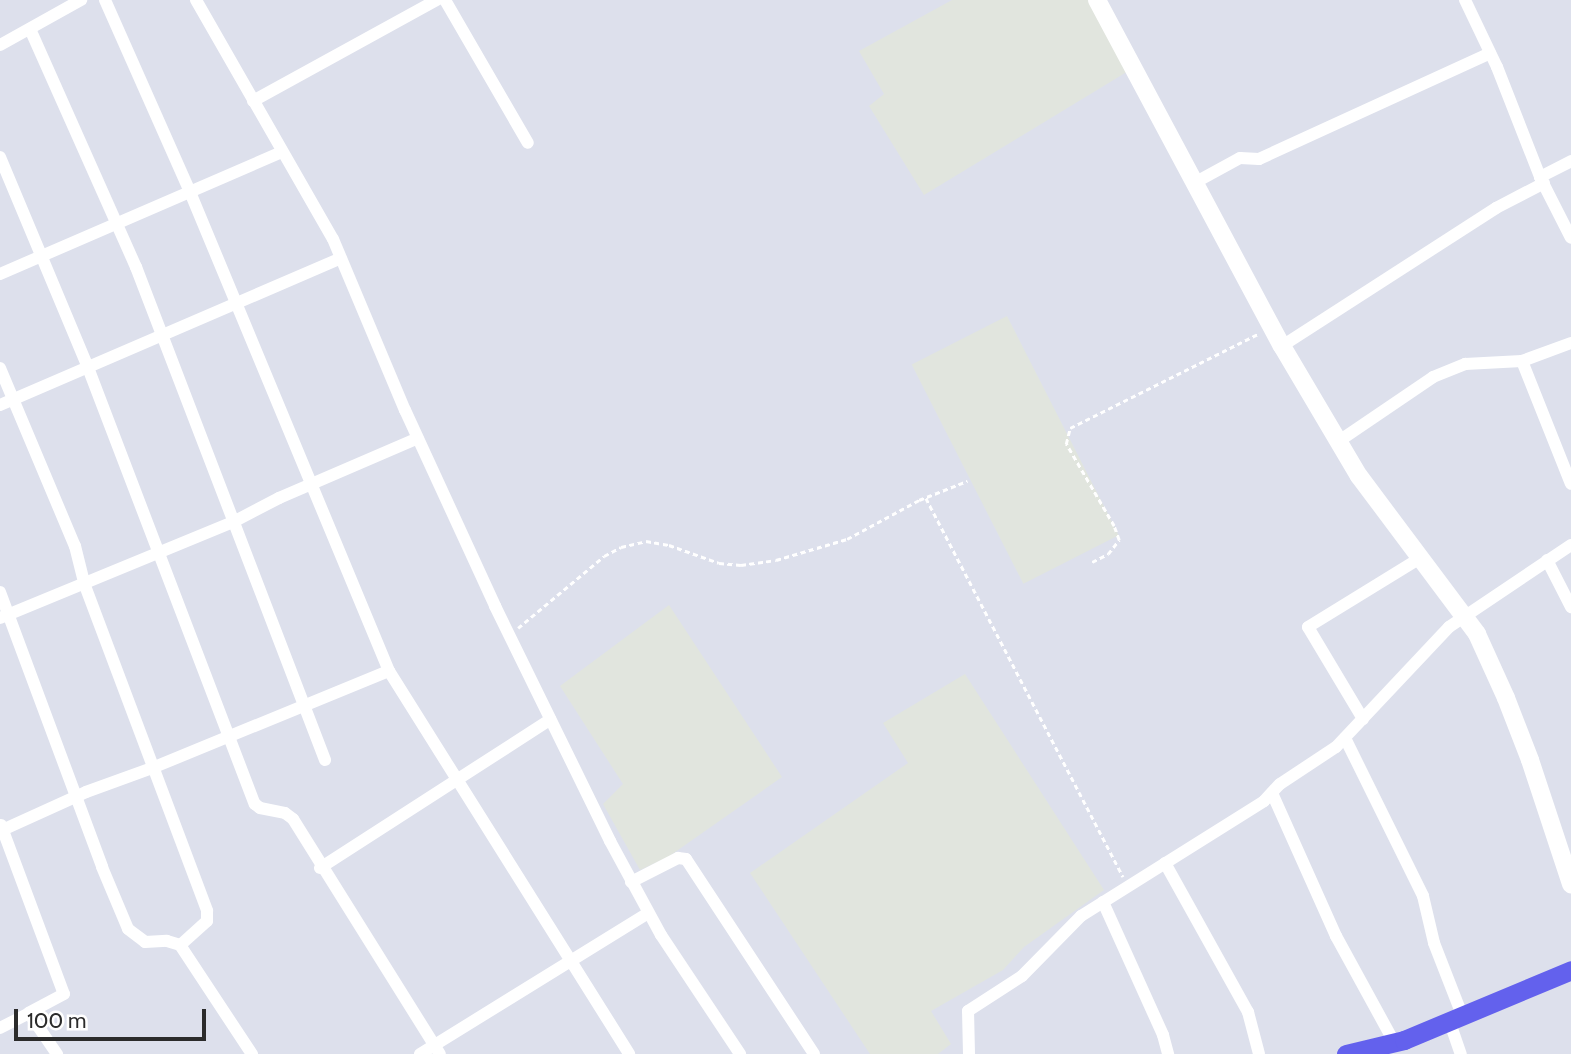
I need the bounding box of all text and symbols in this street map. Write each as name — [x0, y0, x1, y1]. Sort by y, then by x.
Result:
scale bar — [18, 995, 210, 1038]
text: 100 m — [27, 1008, 86, 1033]

